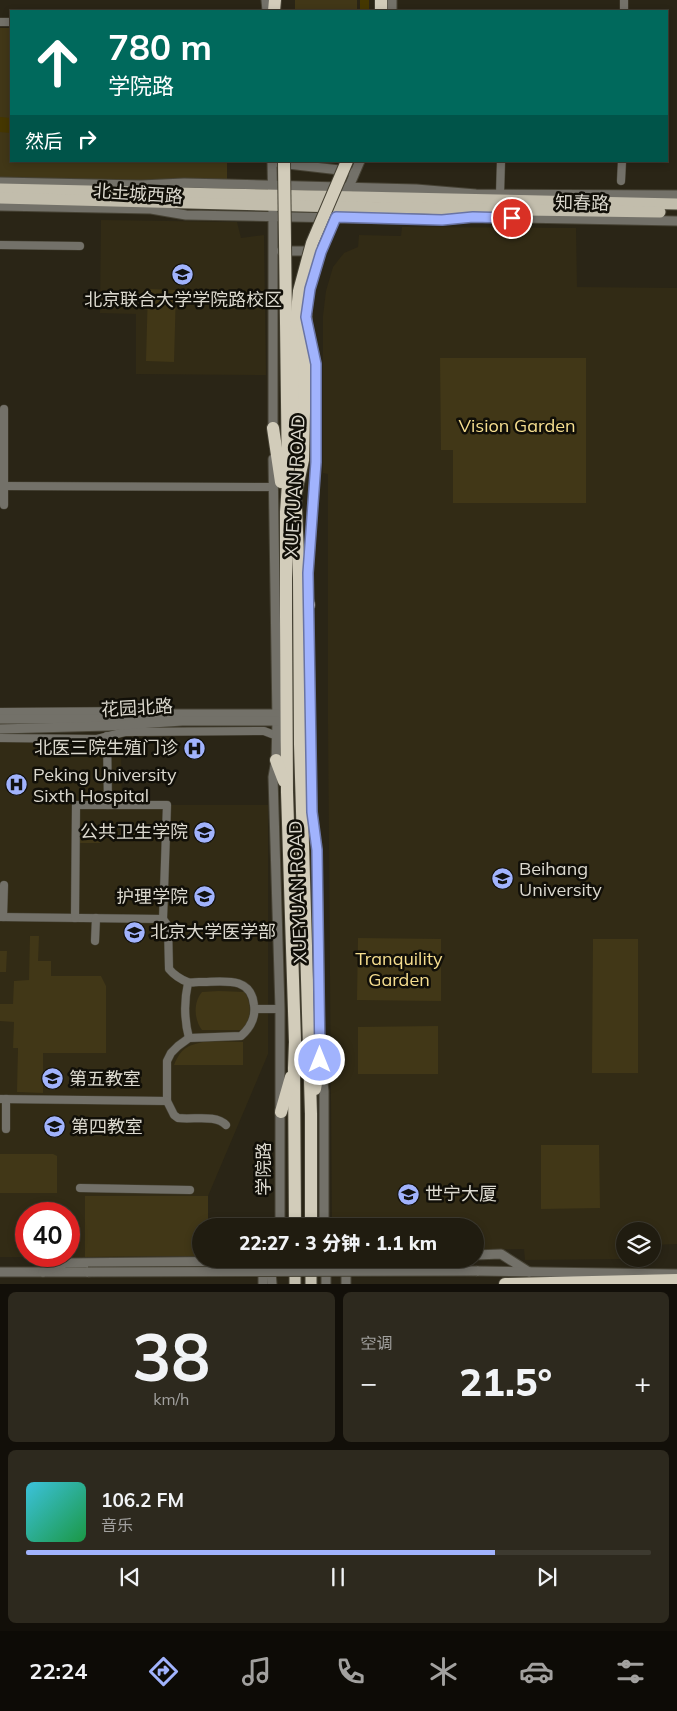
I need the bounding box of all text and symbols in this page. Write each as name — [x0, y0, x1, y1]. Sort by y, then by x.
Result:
text: 780 m — [108, 25, 212, 69]
icon: ahead — [25, 30, 90, 95]
text: 学院路 — [108, 72, 174, 100]
icon: right — [73, 125, 101, 153]
text: 然后 — [25, 129, 63, 153]
street label: 北土城西路 — [92, 179, 184, 208]
street label: 知春路 — [555, 191, 609, 214]
pin — [491, 197, 533, 239]
icon: arrive — [498, 204, 526, 232]
school or university icon: 北京联合大学学院路校区 — [171, 263, 195, 287]
place label: 北京联合大学学院路校区 — [84, 288, 282, 311]
street label: XUEYUAN ROAD — [279, 414, 310, 558]
park label: Vision Garden — [458, 414, 576, 437]
street label: 花园北路 — [100, 694, 174, 721]
place label: 北医三院生殖门诊 — [34, 736, 178, 759]
hospital icon: 北医三院生殖门诊 — [182, 736, 206, 760]
place label: Peking University Sixth Hospital — [33, 763, 177, 807]
hospital icon: Peking University Sixth Hospital — [5, 773, 29, 797]
place label: 公共卫生学院 — [80, 820, 188, 843]
school or university icon: 公共卫生学院 — [192, 820, 216, 844]
street label: XUEYUAN ROAD — [284, 820, 311, 964]
place label: Beihang University — [519, 857, 602, 901]
school or university icon: Beihang University — [491, 867, 515, 891]
place label: 护理学院 — [116, 885, 188, 908]
school or university icon: 护理学院 — [192, 885, 216, 909]
school or university icon: 北京大学医学部 — [122, 920, 146, 944]
place label: 北京大学医学部 — [150, 920, 276, 943]
park label: Tranquility Garden — [355, 947, 443, 991]
position arrow — [293, 1033, 345, 1085]
school or university icon: 第五教室 — [41, 1067, 65, 1091]
place label: 第五教室 — [69, 1067, 141, 1090]
school or university icon: 第四教室 — [43, 1115, 67, 1139]
place label: 第四教室 — [71, 1115, 143, 1138]
street label: 学院路 — [252, 1142, 275, 1196]
school or university icon: 世宁大厦 — [397, 1182, 421, 1206]
place label: 世宁大厦 — [425, 1182, 497, 1205]
speed limit sign: 40 — [15, 1202, 80, 1267]
map controls — [616, 1222, 661, 1267]
button: layers — [616, 1222, 661, 1267]
text: 22:27 · 3 分钟 · 1.1 km — [239, 1231, 437, 1255]
text: 38 — [132, 1316, 210, 1397]
text: 空调 — [361, 1333, 393, 1353]
text: 21.5° — [459, 1358, 552, 1406]
text: − — [361, 1365, 377, 1400]
text: + — [634, 1365, 651, 1400]
text: km/h — [153, 1389, 189, 1409]
text: 106.2 FM — [101, 1488, 184, 1512]
text: 音乐 — [101, 1515, 133, 1535]
icon: previous — [116, 1563, 144, 1591]
icon: pause — [324, 1563, 352, 1591]
icon: next — [533, 1563, 561, 1591]
icon: directions — [146, 1654, 181, 1689]
icon: music — [239, 1654, 274, 1689]
icon: phone — [333, 1654, 368, 1689]
icon: climate — [426, 1654, 461, 1689]
icon: car — [519, 1654, 554, 1689]
icon: filters — [613, 1654, 648, 1689]
text: 22:24 — [29, 1657, 87, 1685]

